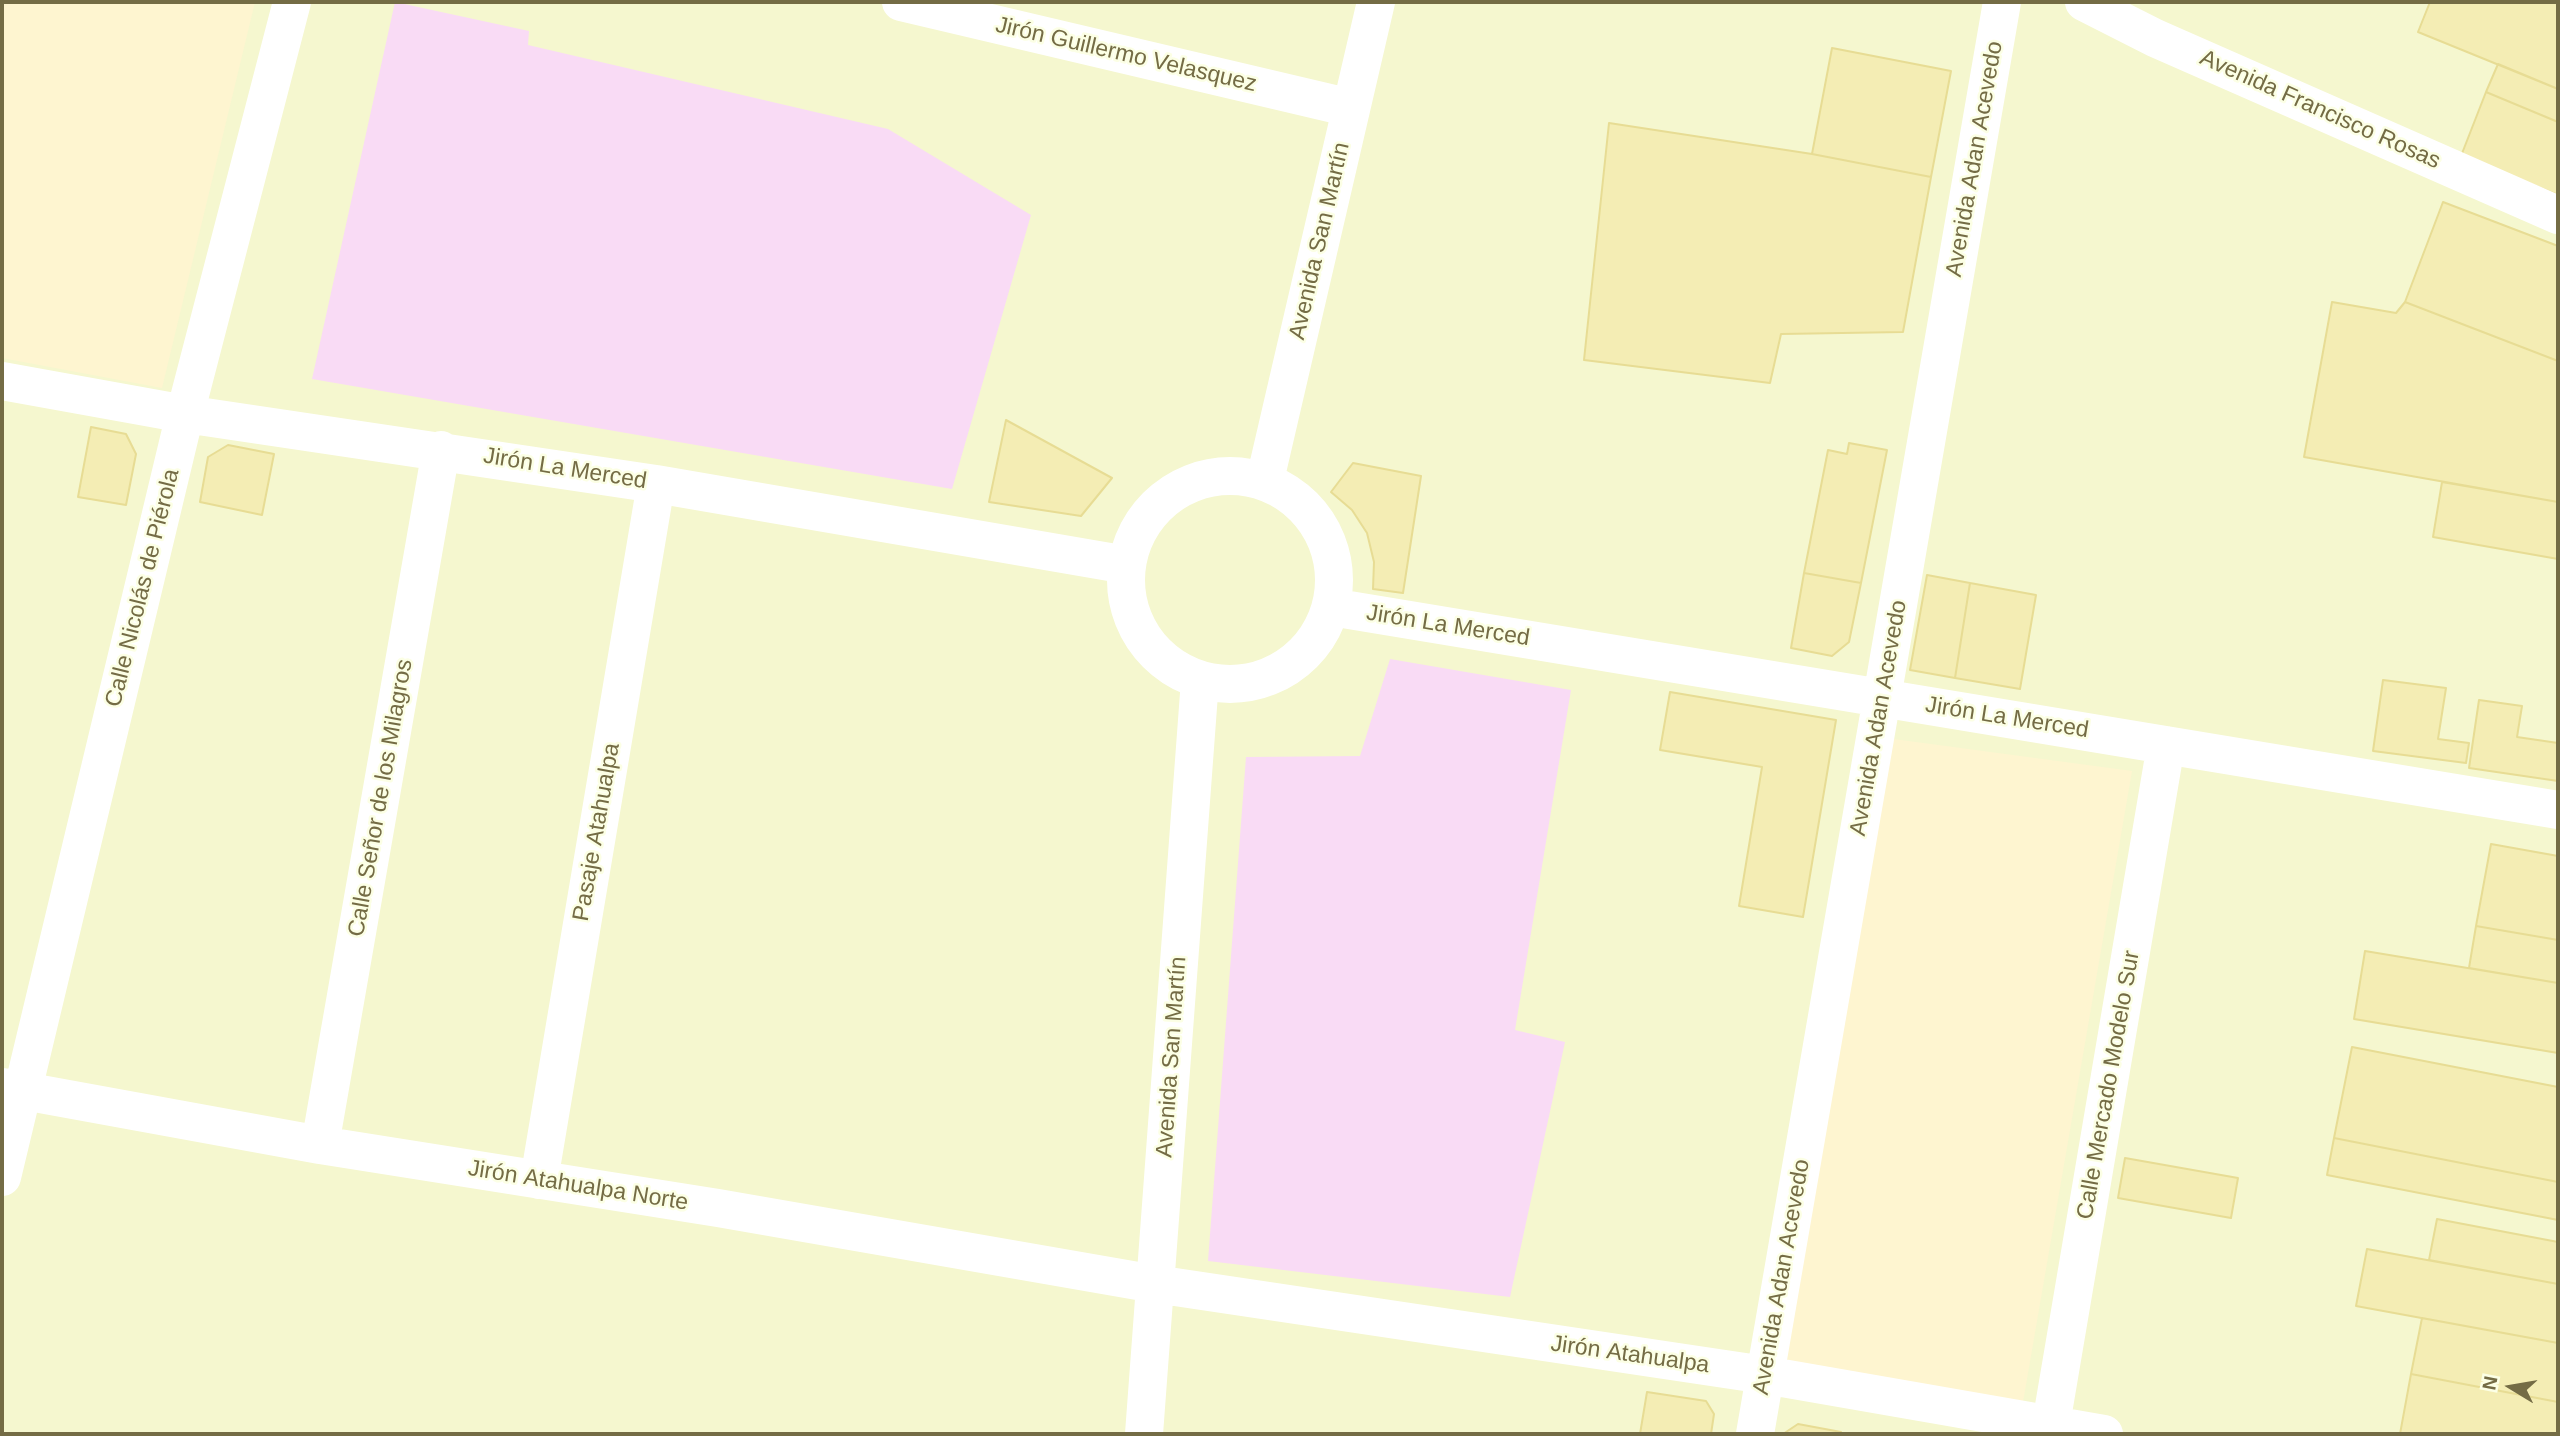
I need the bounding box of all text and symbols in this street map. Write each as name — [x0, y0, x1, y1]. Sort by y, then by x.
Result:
street label: Jirón Guillermo Velasquez — [993, 12, 1259, 98]
street label: Avenida Adan Acevedo — [1941, 39, 2009, 279]
street label: Avenida Francisco Rosas — [2195, 44, 2445, 176]
street label: Avenida San Martín — [1284, 140, 1356, 342]
street label: Jirón La Merced — [481, 442, 649, 496]
street label: Calle Nicolás de Piérola — [100, 466, 186, 710]
street label: Avenida Adan Acevedo — [1845, 598, 1913, 838]
street label: Jirón La Merced — [1364, 599, 1532, 653]
street label: Calle Señor de los Milagros — [343, 657, 419, 939]
street label: Jirón La Merced — [1923, 691, 2091, 745]
street label: Pasaje Atahualpa — [568, 741, 626, 923]
street label: Calle Mercado Modelo Sur — [2072, 949, 2146, 1221]
street label: Avenida San Martín — [1151, 955, 1193, 1159]
street label: Jirón Atahualpa Norte — [466, 1155, 690, 1217]
street label: Avenida Adan Acevedo — [1748, 1157, 1816, 1397]
street label: Jirón Atahualpa — [1549, 1330, 1711, 1380]
north arrow — [2476, 1352, 2546, 1422]
text: N — [2478, 1374, 2502, 1392]

